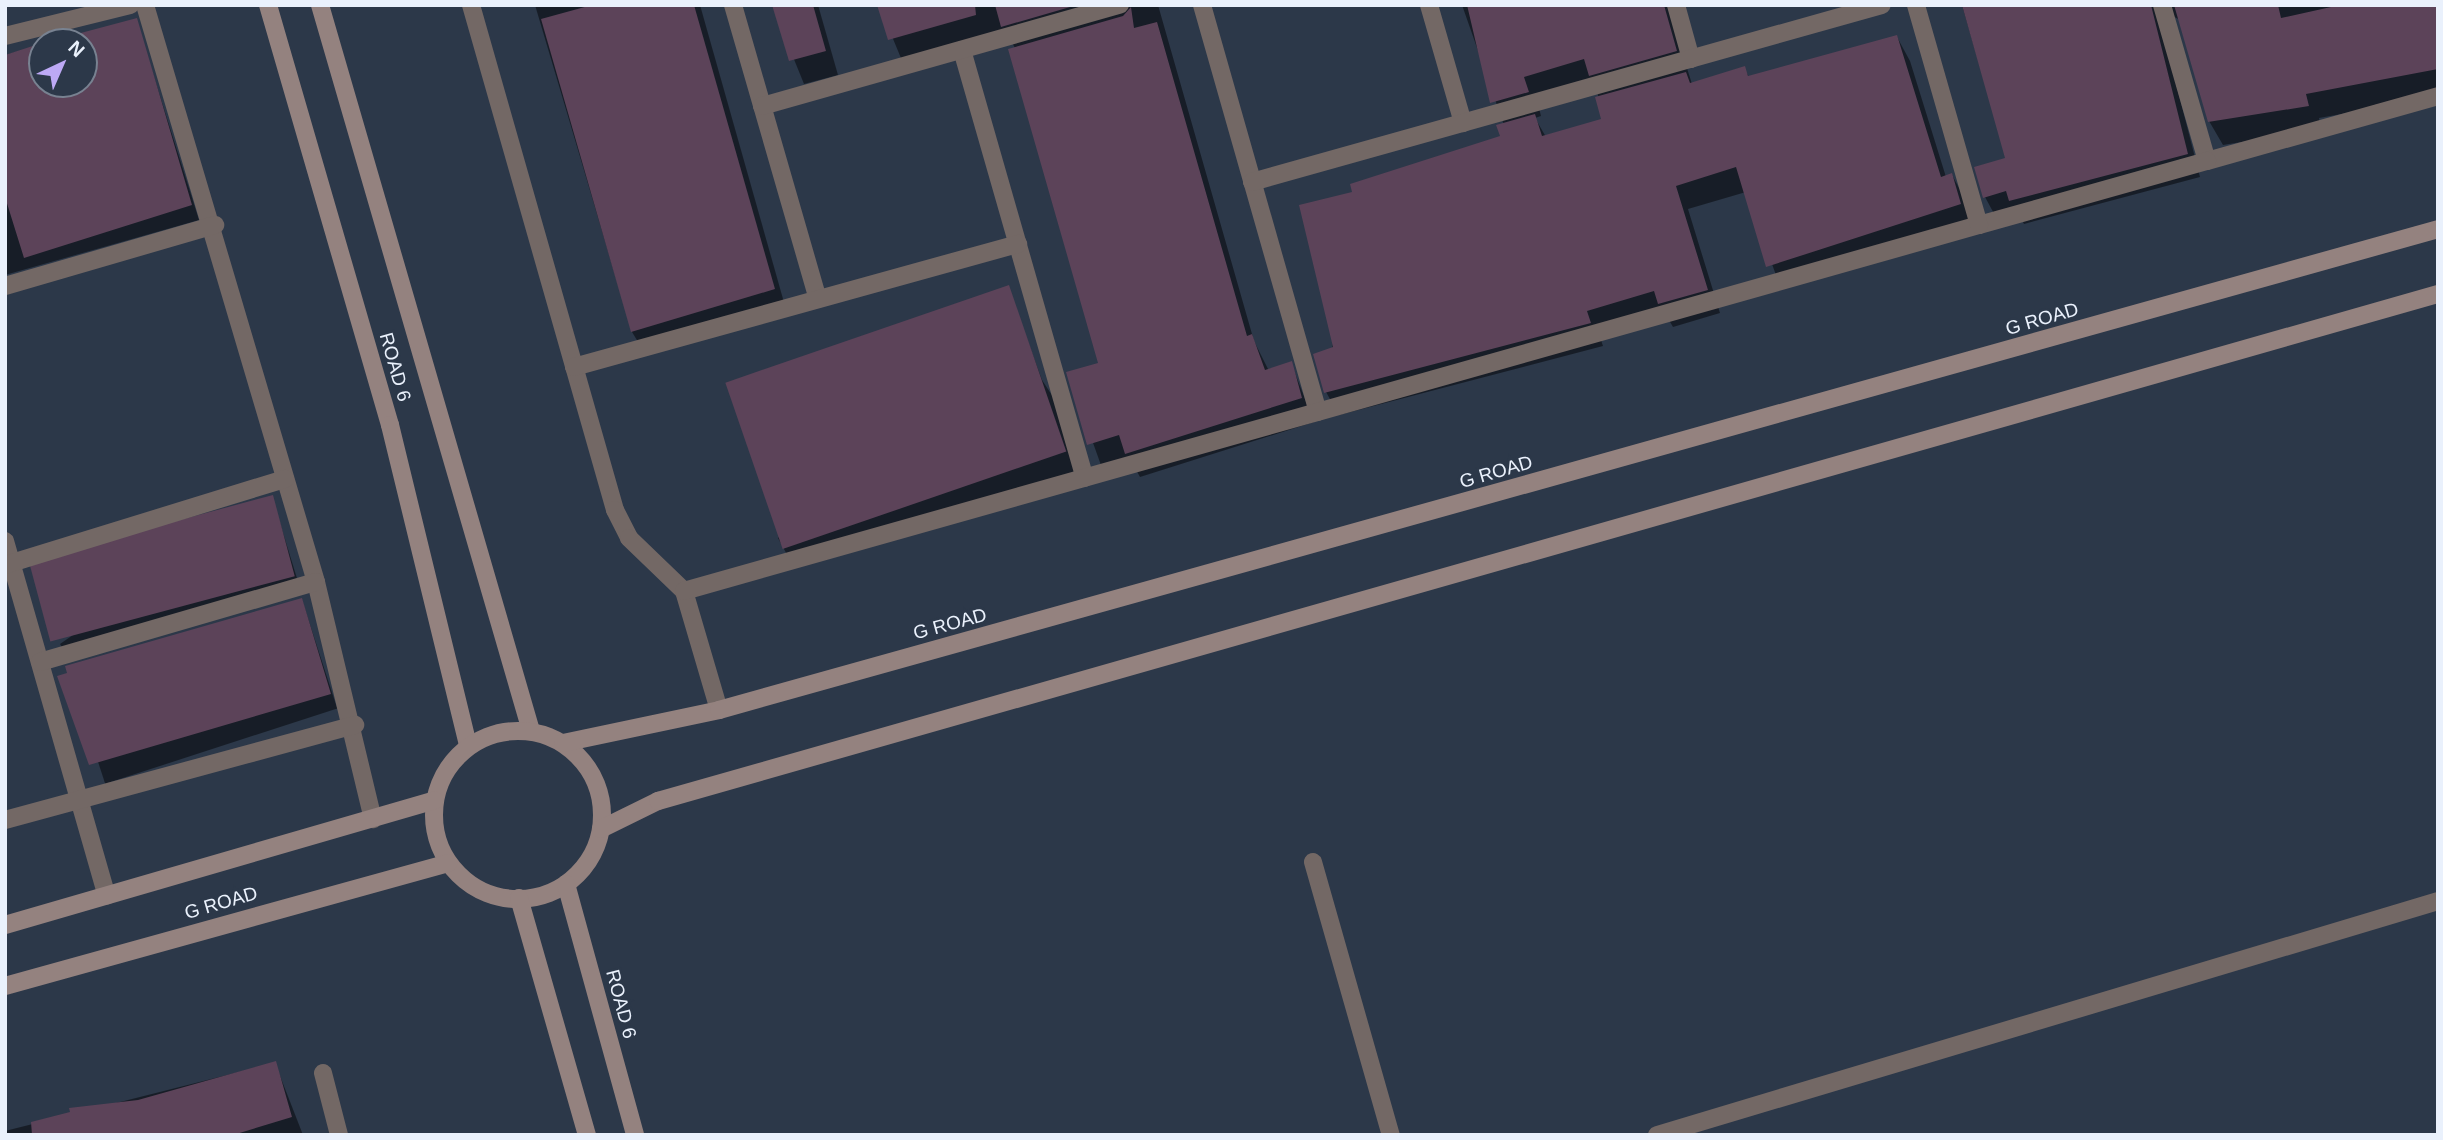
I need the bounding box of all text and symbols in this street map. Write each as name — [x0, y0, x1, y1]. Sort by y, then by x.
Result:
north arrow — [28, 28, 98, 98]
text: N — [64, 37, 89, 61]
street label: G ROAD — [2003, 298, 2081, 340]
street label: ROAD 6 — [374, 330, 416, 404]
street label: G ROAD — [1457, 451, 1535, 493]
street label: G ROAD — [911, 603, 989, 645]
street label: G ROAD — [182, 882, 260, 924]
street label: ROAD 6 — [601, 967, 641, 1041]

